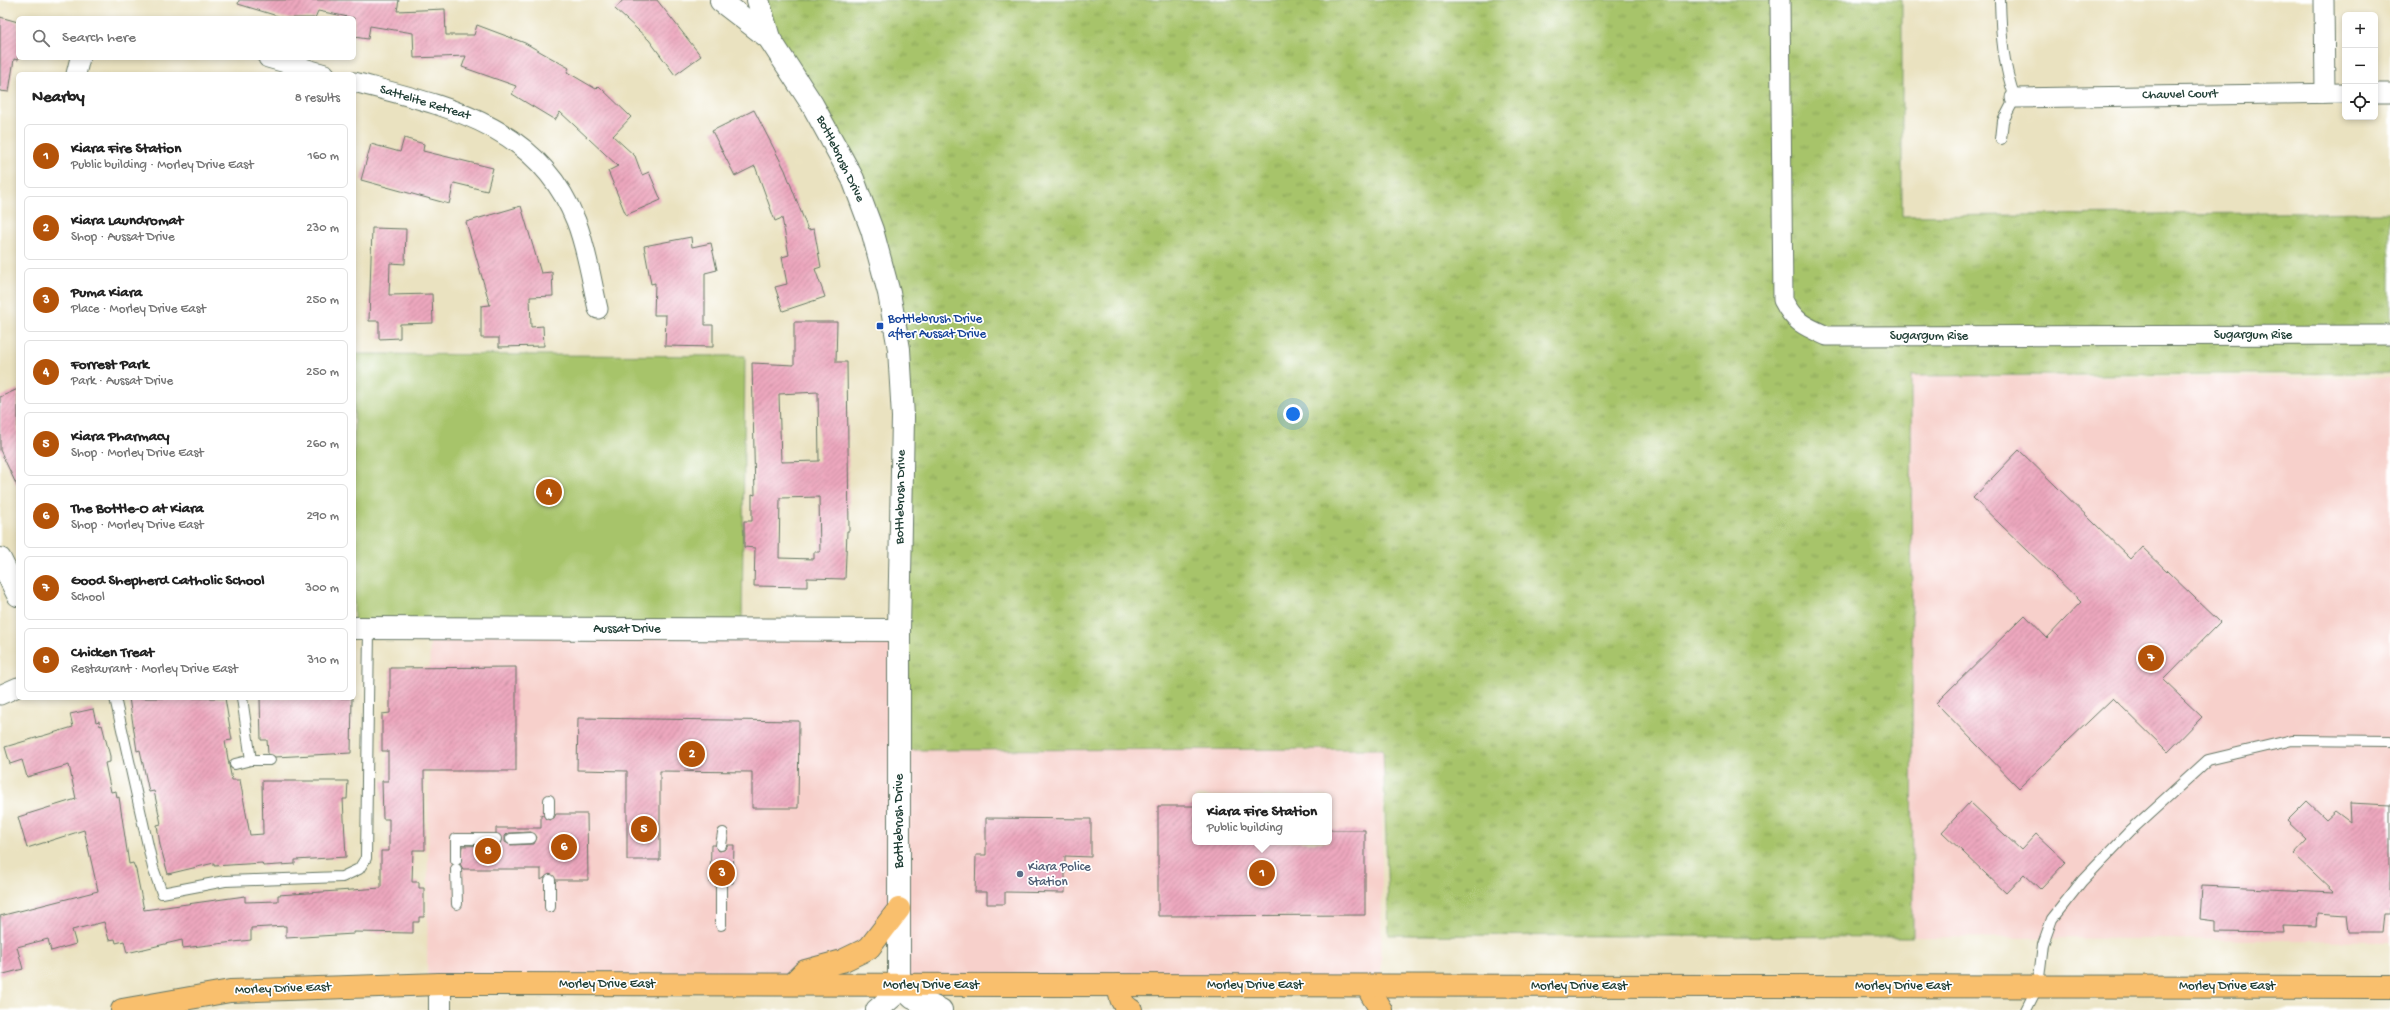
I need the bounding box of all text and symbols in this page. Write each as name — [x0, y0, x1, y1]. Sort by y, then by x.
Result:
map controls — [2342, 12, 2378, 120]
button: + — [2342, 12, 2378, 48]
search box — [16, 16, 356, 60]
icon: search — [30, 27, 52, 49]
text: Search here — [62, 29, 136, 47]
button: − — [2342, 48, 2378, 84]
street label: Sattelite Retreat — [378, 82, 474, 124]
button: locate — [2342, 84, 2378, 120]
street label: Chauvel Court — [2142, 87, 2220, 103]
text: Nearby — [32, 88, 85, 108]
text: 8 results — [295, 91, 340, 106]
street label: Bottlebrush Drive — [812, 112, 868, 205]
text: Kiara Fire Station — [71, 140, 181, 158]
text: 1 — [43, 149, 49, 164]
text: 160 m — [307, 149, 339, 164]
text: Public building · Morley Drive East — [71, 158, 253, 173]
text: Kiara Laundromat — [71, 212, 183, 230]
text: 2 — [43, 221, 49, 236]
text: 230 m — [306, 221, 339, 236]
text: Shop · Aussat Drive — [71, 230, 175, 245]
text: Puma Kiara — [71, 284, 142, 302]
text: 3 — [43, 293, 49, 308]
text: 250 m — [306, 293, 339, 308]
text: Place · Morley Drive East — [71, 302, 206, 317]
place label: Bottlebrush Drive after Aussat Drive — [887, 312, 986, 342]
marker: Bottlebrush Drive after Aussat Drive — [875, 321, 885, 331]
street label: Sugargum Rise — [2214, 328, 2292, 343]
street label: Sugargum Rise — [1890, 329, 1968, 344]
text: Forrest Park — [71, 356, 149, 374]
text: 4 — [43, 365, 49, 380]
text: 250 m — [306, 365, 339, 380]
text: Park · Aussat Drive — [71, 374, 173, 389]
your location — [1283, 404, 1303, 424]
text: Kiara Pharmacy — [71, 428, 169, 446]
text: 5 — [43, 437, 49, 452]
text: 260 m — [306, 437, 339, 452]
text: Shop · Morley Drive East — [71, 446, 204, 461]
street label: Bottlebrush Drive — [893, 449, 909, 545]
pin: 4 — [536, 477, 562, 507]
text: The Bottle-O at Kiara — [71, 500, 204, 518]
text: 6 — [43, 509, 49, 524]
text: 290 m — [306, 509, 339, 524]
text: Shop · Morley Drive East — [71, 518, 204, 533]
text: Good Shepherd Catholic School — [71, 572, 265, 590]
text: 7 — [43, 581, 49, 596]
text: 300 m — [305, 581, 339, 596]
text: School — [71, 590, 105, 605]
street label: Aussat Drive — [593, 622, 661, 637]
pin: 7 — [2138, 643, 2164, 673]
text: Chicken Treat — [71, 644, 154, 662]
text: 8 — [42, 653, 50, 668]
text: 310 m — [307, 653, 339, 668]
text: Restaurant · Morley Drive East — [71, 662, 238, 677]
pin: 2 — [679, 739, 705, 769]
street label: Bottlebrush Drive — [892, 774, 907, 869]
popup — [1192, 793, 1332, 845]
text: Kiara Fire Station — [1207, 803, 1317, 821]
pin: 5 — [631, 814, 657, 844]
text: Public building — [1207, 821, 1283, 836]
pin: 6 — [551, 832, 577, 862]
pin: 8 — [475, 836, 501, 866]
pin: 3 — [709, 858, 735, 888]
pin: 1 — [1249, 858, 1275, 888]
place label: Kiara Police Station — [1028, 860, 1091, 890]
marker: Kiara Police Station — [1015, 869, 1025, 879]
street label: Morley Drive East — [559, 977, 657, 992]
street label: Morley Drive East — [883, 978, 981, 993]
street label: Morley Drive East — [1207, 978, 1305, 993]
street label: Morley Drive East — [1531, 979, 1629, 994]
street label: Morley Drive East — [1855, 979, 1953, 994]
street label: Morley Drive East — [2179, 979, 2277, 994]
street label: Morley Drive East — [235, 980, 333, 998]

